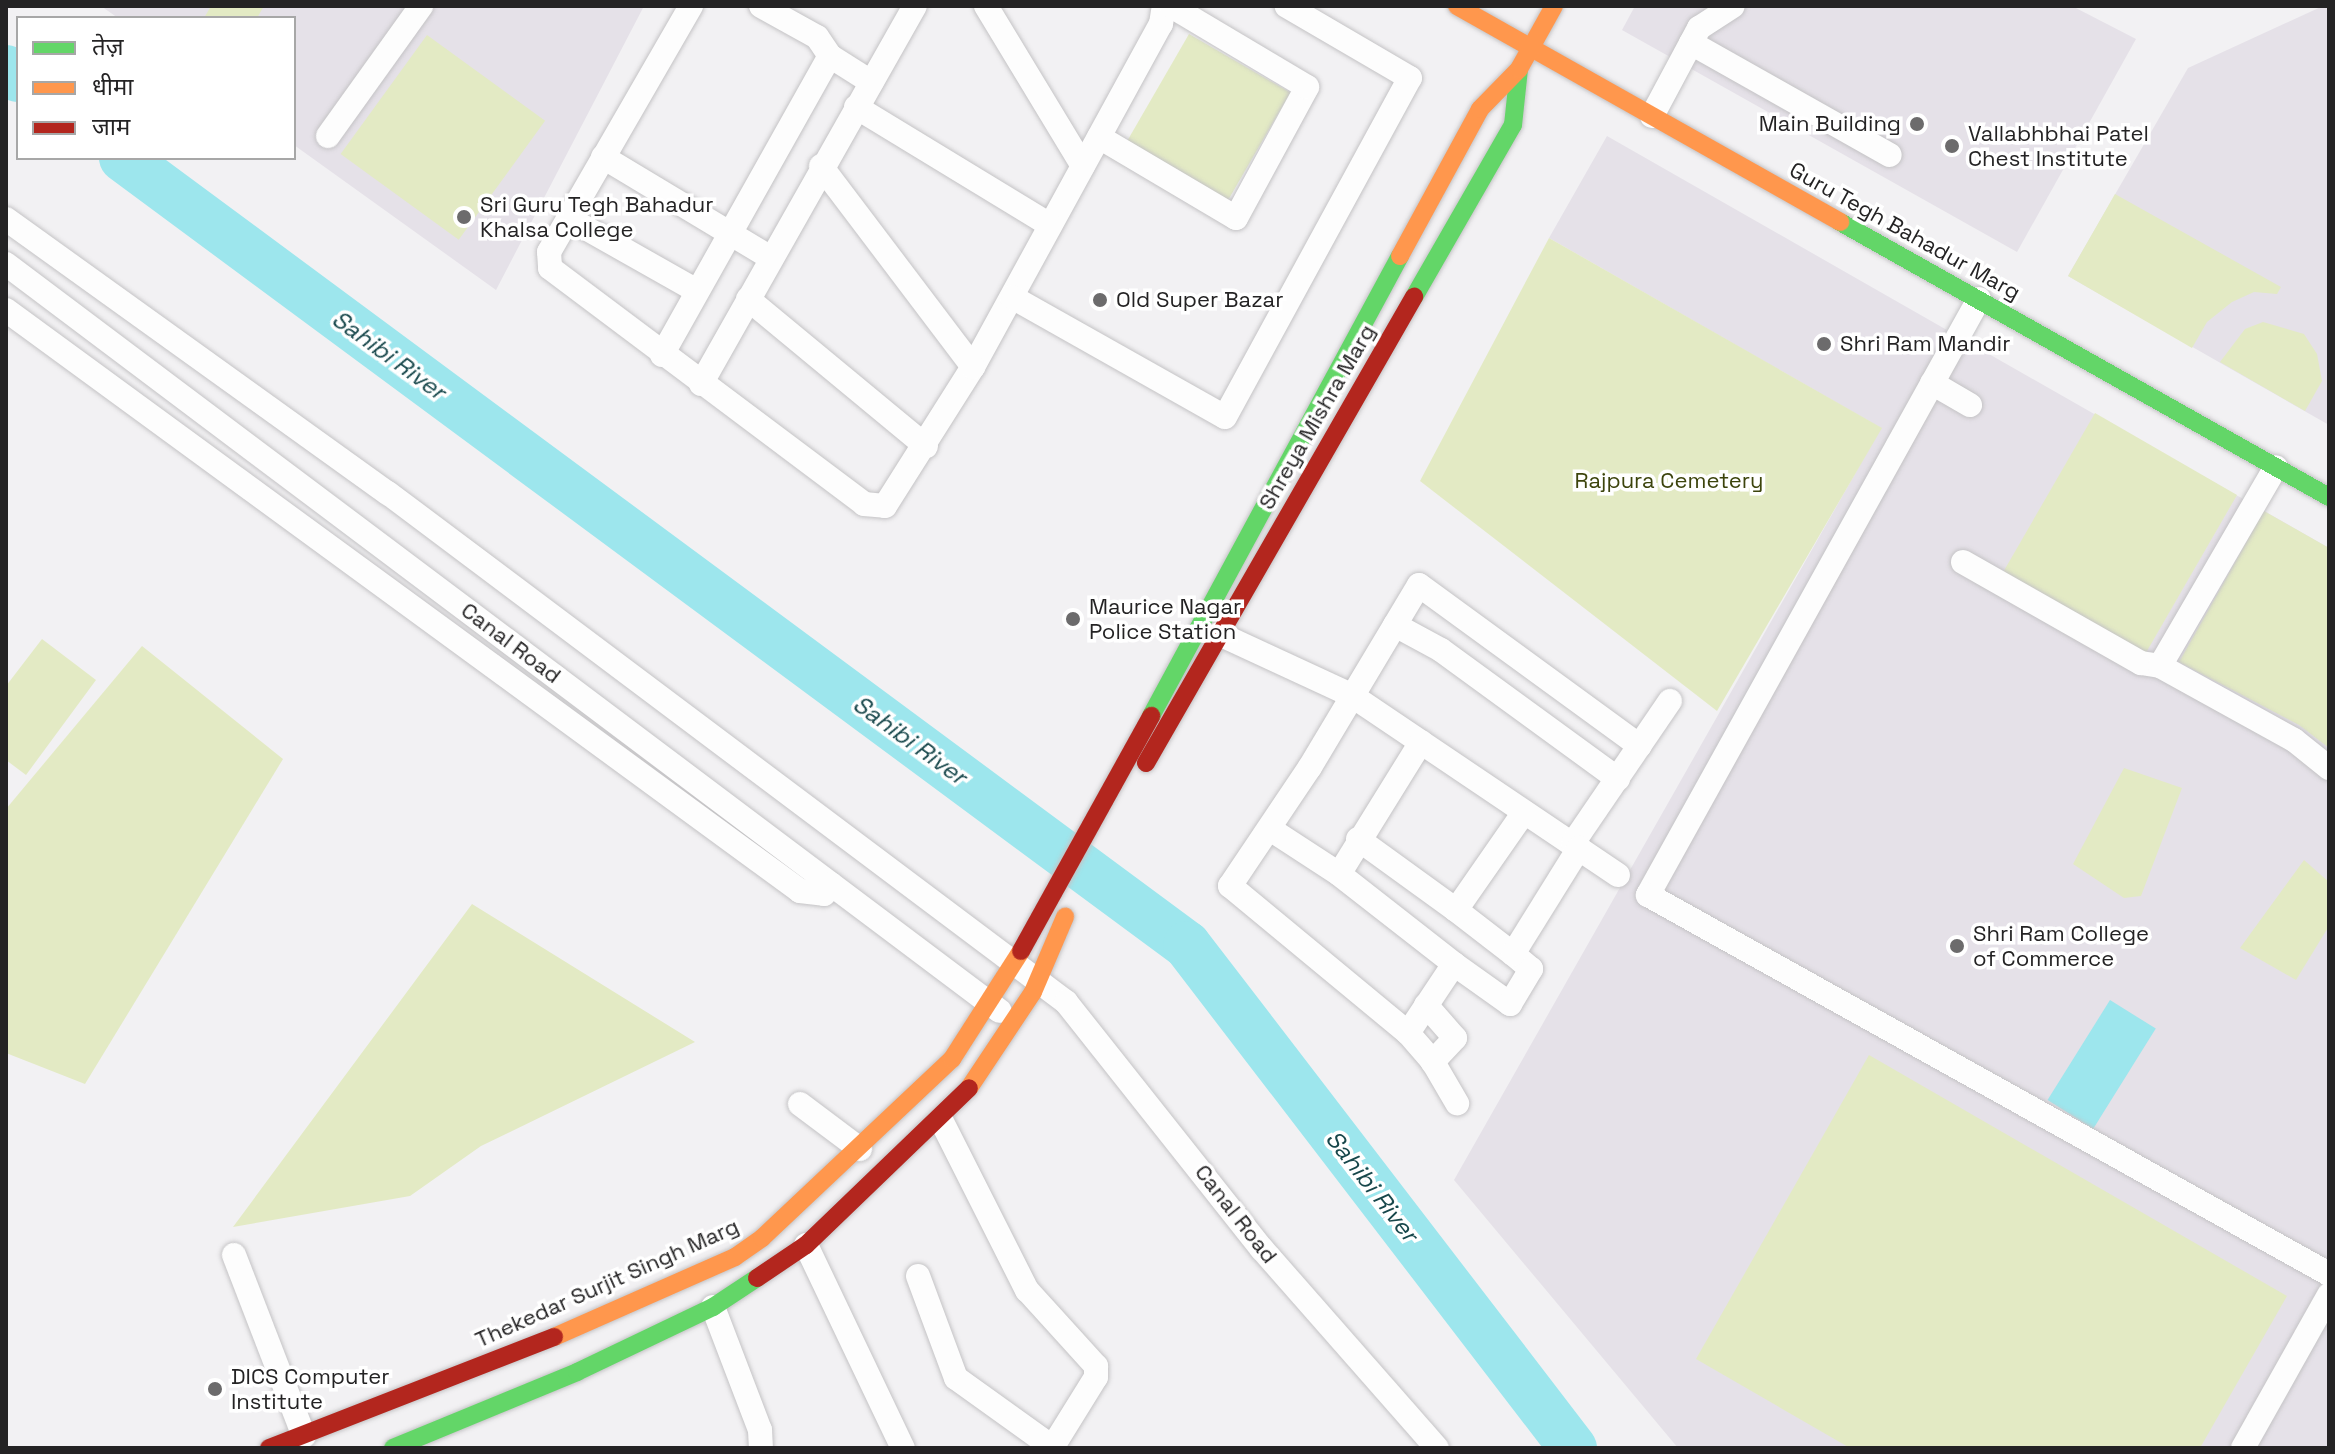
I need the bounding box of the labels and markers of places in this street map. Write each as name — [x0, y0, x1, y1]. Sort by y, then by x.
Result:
place label: Main Building — [1759, 111, 1901, 137]
marker: Main Building — [1908, 115, 1926, 133]
place label: Vallabhbhai Patel Chest Institute — [1968, 120, 2149, 172]
marker: Vallabhbhai Patel Chest Institute — [1943, 137, 1961, 155]
place label: Sri Guru Tegh Bahadur Khalsa College — [480, 191, 714, 242]
marker: Sri Guru Tegh Bahadur Khalsa College — [455, 208, 473, 226]
place label: Old Super Bazar — [1116, 287, 1284, 313]
marker: Old Super Bazar — [1091, 291, 1109, 309]
place label: Shri Ram Mandir — [1840, 331, 2010, 357]
marker: Shri Ram Mandir — [1815, 335, 1833, 353]
place label: Maurice Nagar Police Station — [1089, 593, 1241, 644]
marker: Maurice Nagar Police Station — [1064, 610, 1082, 628]
place label: Shri Ram College of Commerce — [1973, 920, 2149, 972]
marker: Shri Ram College of Commerce — [1948, 937, 1966, 955]
place label: DICS Computer Institute — [231, 1363, 390, 1414]
marker: DICS Computer Institute — [206, 1380, 224, 1398]

